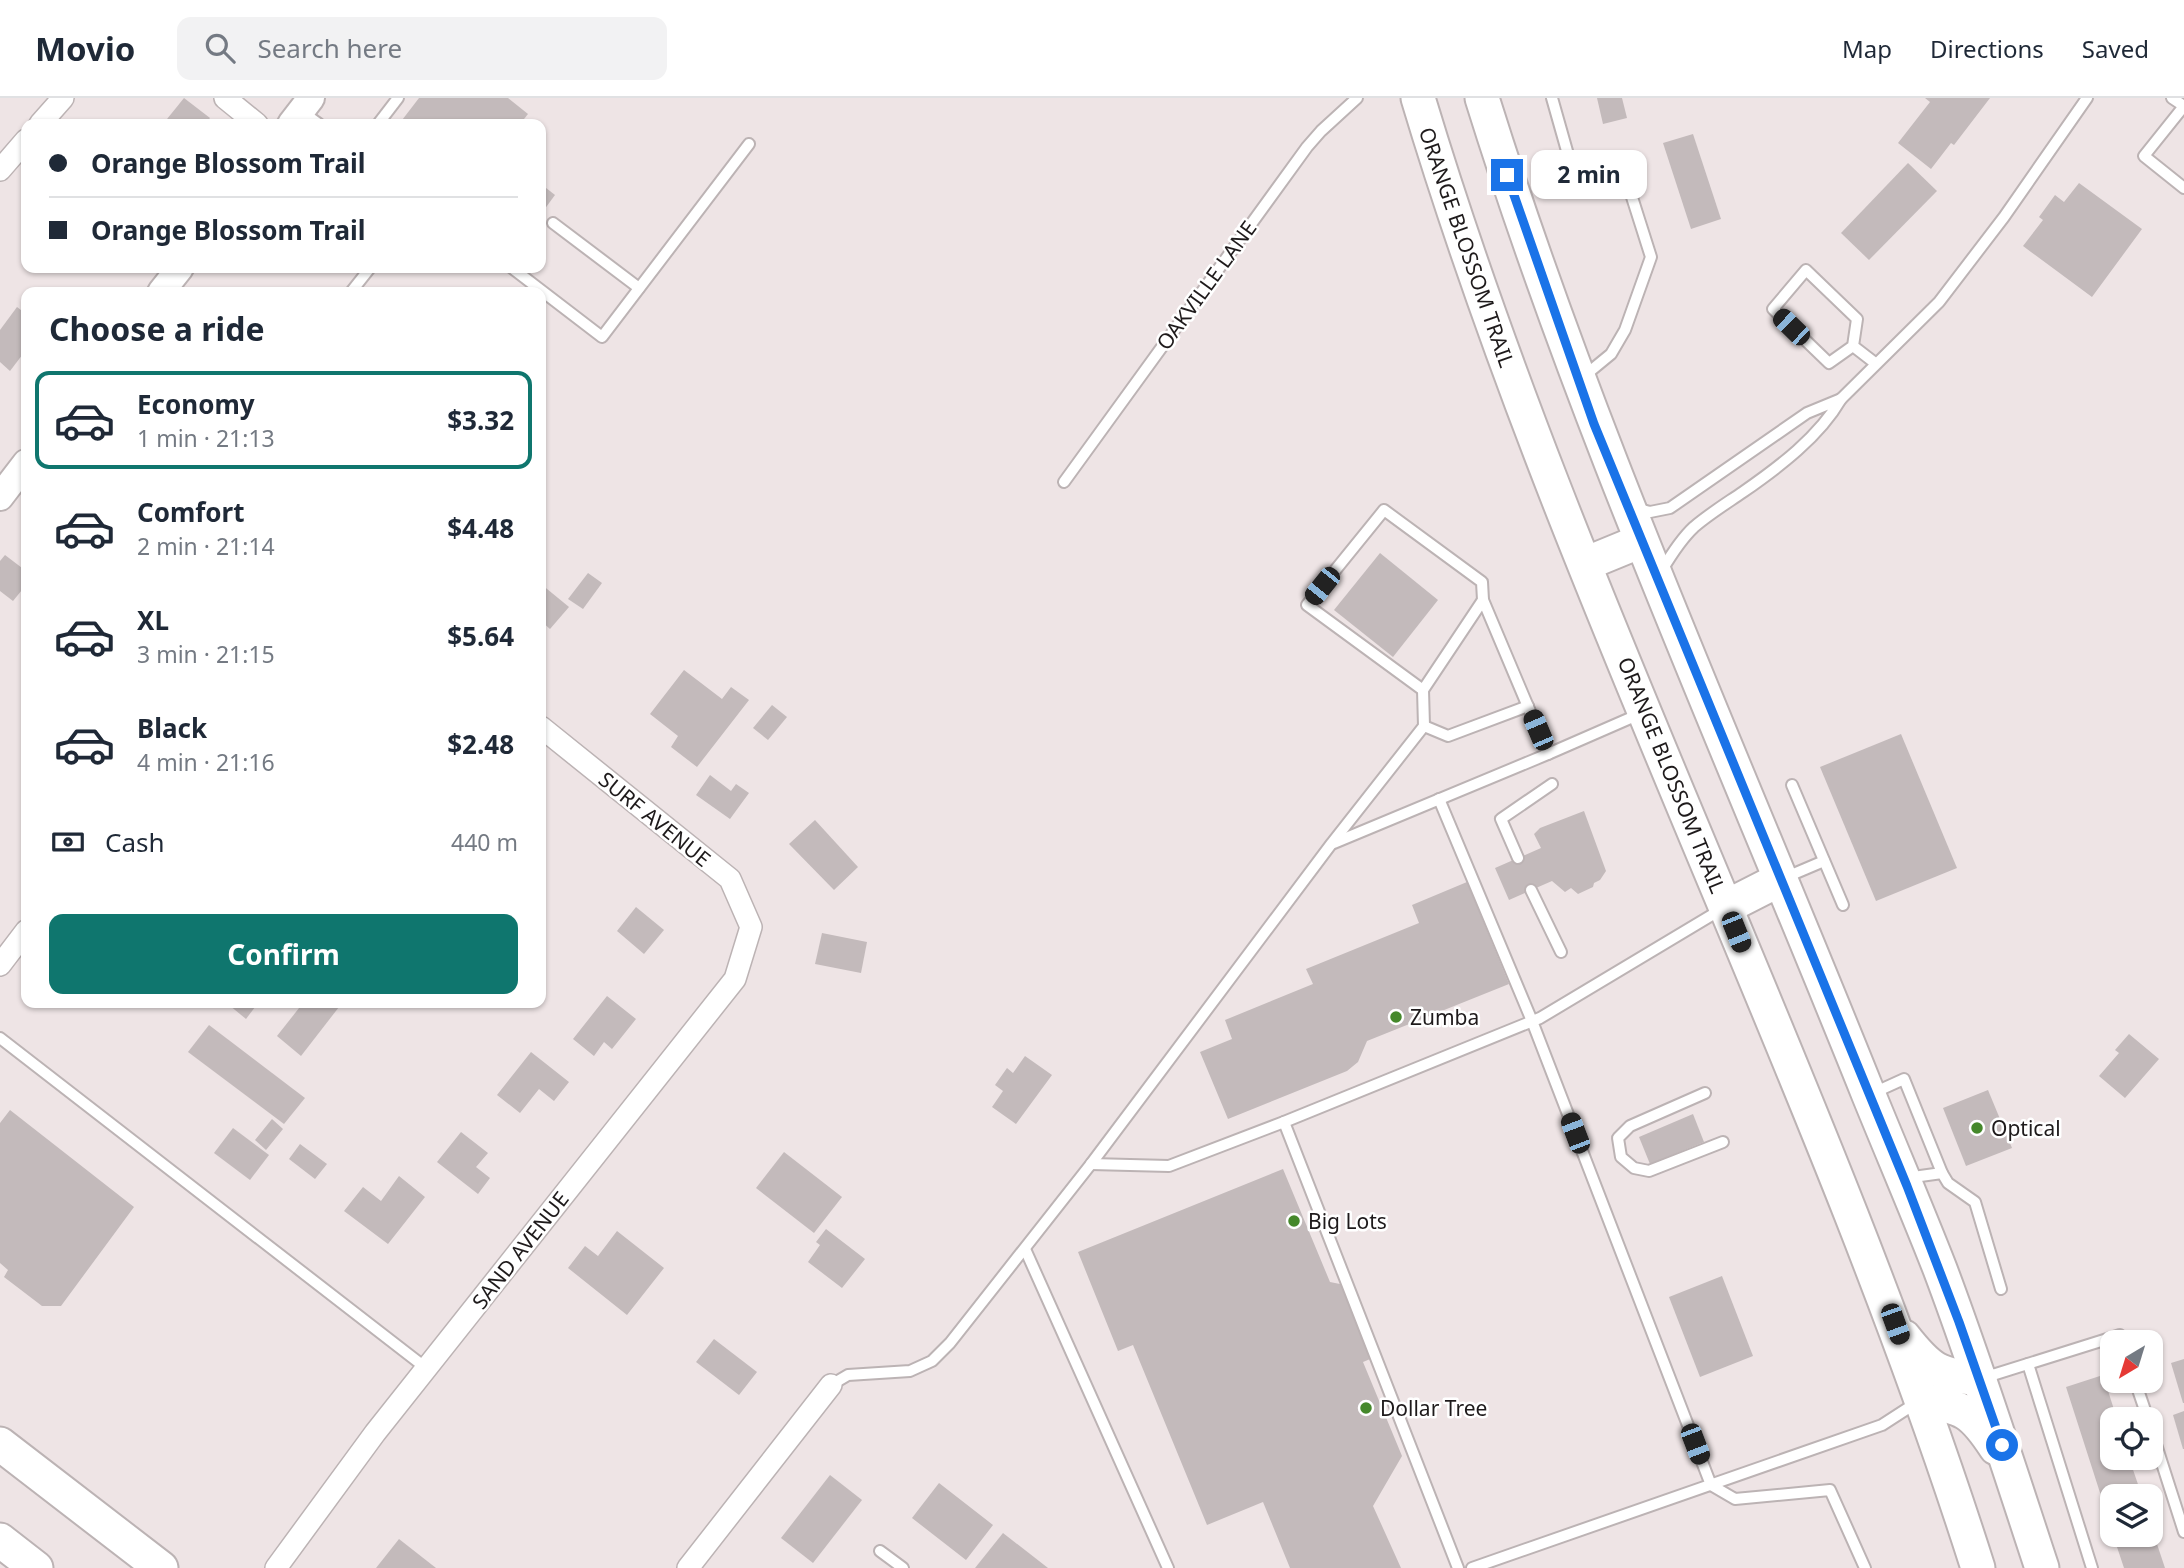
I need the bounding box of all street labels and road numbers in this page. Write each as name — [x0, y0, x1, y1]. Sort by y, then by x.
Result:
street label: ORANGE BLOSSOM TRAIL — [1413, 123, 1521, 371]
street label: OAKVILLE LANE — [1150, 215, 1262, 355]
street label: ORANGE BLOSSOM TRAIL — [1612, 653, 1732, 897]
street label: SURF AVENUE — [593, 765, 717, 873]
street label: SAND AVENUE — [465, 1186, 575, 1314]

